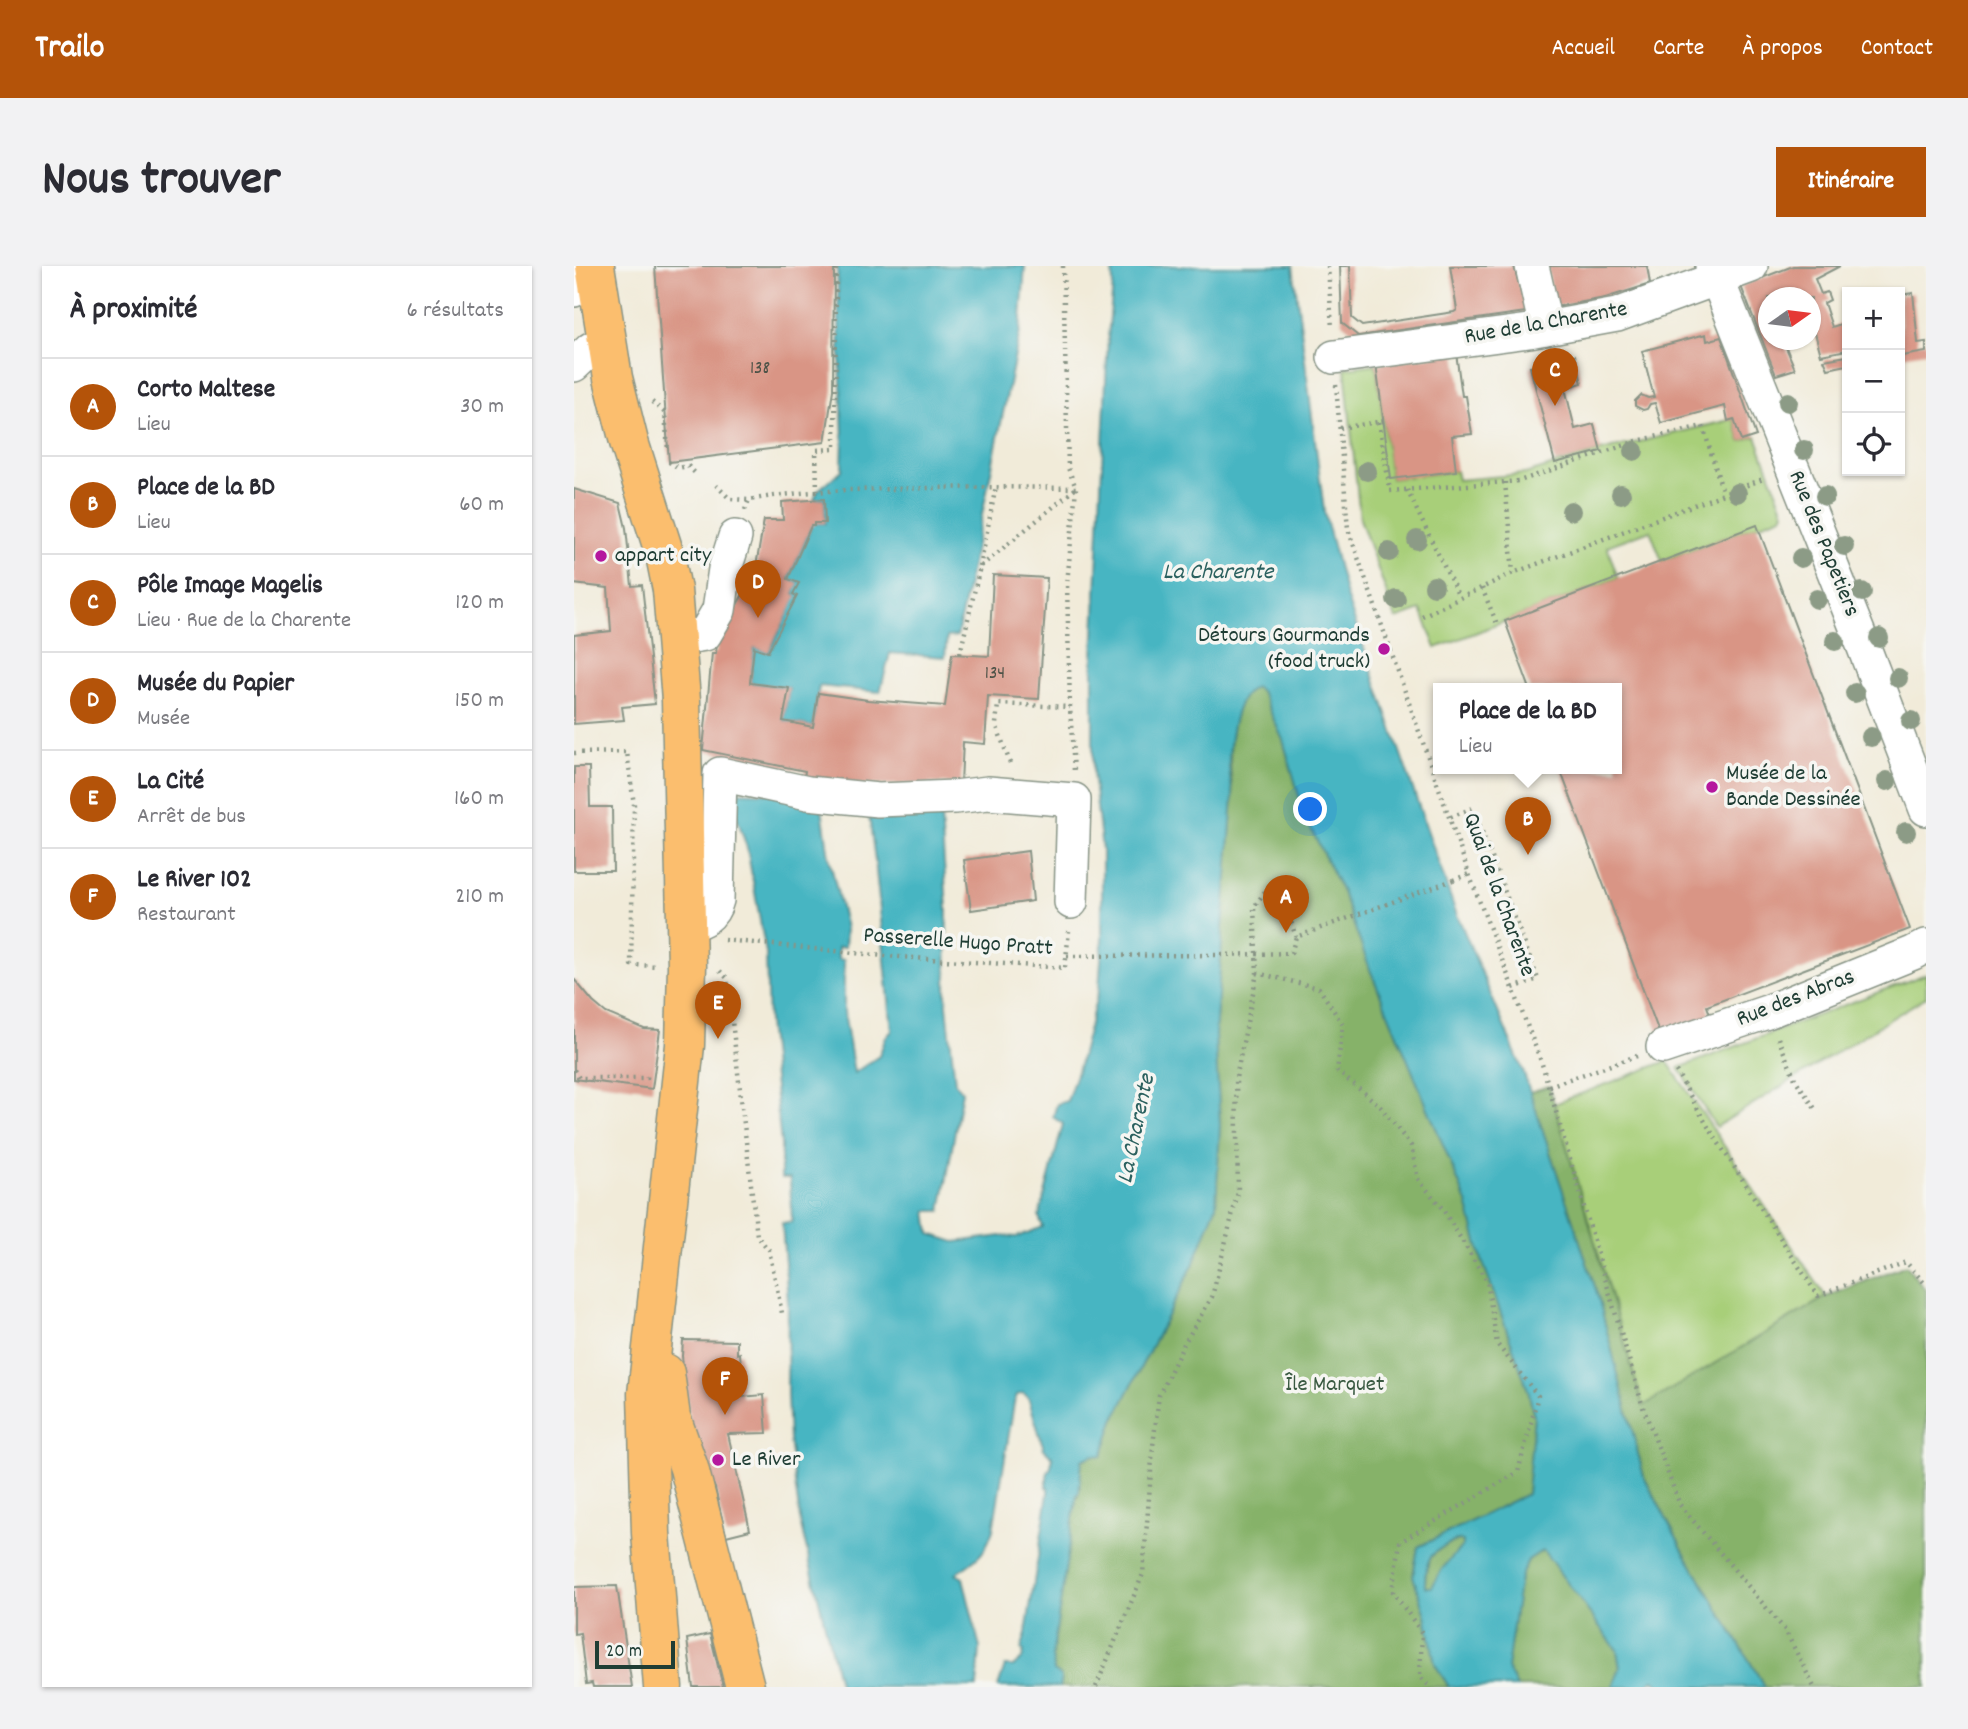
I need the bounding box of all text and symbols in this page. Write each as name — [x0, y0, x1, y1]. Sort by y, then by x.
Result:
text: Trailo — [35, 26, 105, 73]
text: Accueil — [1551, 32, 1615, 66]
text: Carte — [1653, 32, 1704, 66]
text: À propos — [1742, 32, 1823, 66]
text: Contact — [1861, 32, 1933, 66]
text: Nous trouver — [42, 147, 280, 217]
button: Itinéraire — [1776, 147, 1926, 217]
north arrow — [1758, 287, 1821, 350]
map controls — [1842, 287, 1905, 476]
button: + — [1842, 287, 1905, 350]
text: À proximité — [70, 290, 197, 333]
street label: Rue de la Charente — [1462, 293, 1630, 355]
text: 6 résultats — [407, 295, 504, 328]
pin: C — [1532, 348, 1578, 406]
button: − — [1842, 350, 1905, 413]
house number: 138 — [750, 356, 770, 383]
text: Corto Maltese — [137, 372, 275, 409]
text: A — [87, 391, 99, 424]
text: 30 m — [460, 391, 504, 424]
text: Lieu — [137, 409, 171, 442]
button: locate — [1842, 413, 1905, 476]
street label: Rue des Papetiers — [1779, 466, 1867, 622]
text: Place de la BD — [137, 470, 275, 507]
text: B — [88, 489, 98, 522]
text: 60 m — [459, 489, 504, 522]
text: Lieu — [137, 507, 171, 540]
place label: appart city — [615, 540, 712, 573]
marker: appart city — [593, 548, 609, 564]
water label: La Charente — [1163, 556, 1275, 590]
pin: D — [735, 560, 781, 618]
text: Pôle Image Magelis — [137, 568, 323, 605]
text: C — [87, 587, 99, 620]
text: 120 m — [455, 587, 504, 620]
text: Lieu · Rue de la Charente — [137, 605, 351, 638]
place label: Détours Gourmands (food truck) — [1198, 620, 1370, 679]
marker: Détours Gourmands (food truck) — [1376, 641, 1392, 657]
house number: 134 — [985, 661, 1005, 688]
text: Musée du Papier — [137, 666, 294, 703]
popup — [1433, 683, 1622, 774]
text: D — [87, 685, 99, 718]
text: 150 m — [455, 685, 504, 718]
text: Place de la BD — [1459, 694, 1596, 731]
text: Musée — [137, 703, 190, 736]
text: Lieu — [1459, 731, 1492, 764]
place label: Musée de la Bande Dessinée — [1726, 758, 1861, 817]
text: La Cité — [137, 764, 204, 801]
marker: Musée de la Bande Dessinée — [1704, 779, 1720, 795]
text: E — [88, 783, 98, 816]
text: 160 m — [454, 783, 504, 816]
your location — [1293, 792, 1327, 826]
pin: B — [1505, 797, 1551, 855]
text: Arrêt de bus — [137, 801, 246, 834]
street label: Quai de la Charente — [1453, 809, 1543, 981]
text: Le River 102 — [137, 862, 252, 899]
pin: A — [1263, 875, 1309, 933]
text: F — [88, 881, 98, 914]
text: 210 m — [455, 881, 504, 914]
text: Restaurant — [137, 899, 236, 932]
street label: Passerelle Hugo Pratt — [862, 920, 1054, 966]
street label: Rue des Abras — [1732, 961, 1860, 1037]
pin: E — [695, 981, 741, 1039]
water label: La Charente — [1109, 1070, 1165, 1187]
pin: F — [702, 1357, 748, 1415]
park label: Île Marquet — [1285, 1369, 1384, 1402]
place label: Le River — [732, 1444, 801, 1477]
marker: Le River — [710, 1452, 726, 1468]
scale bar — [595, 1638, 676, 1670]
text: 20 m — [606, 1639, 642, 1666]

